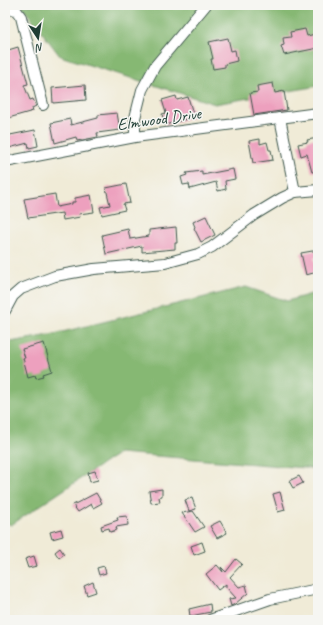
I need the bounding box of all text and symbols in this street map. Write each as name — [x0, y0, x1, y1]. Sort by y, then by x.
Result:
north arrow — [18, 18, 58, 58]
text: N — [33, 40, 45, 56]
street label: Elmwood Drive — [116, 103, 204, 135]

